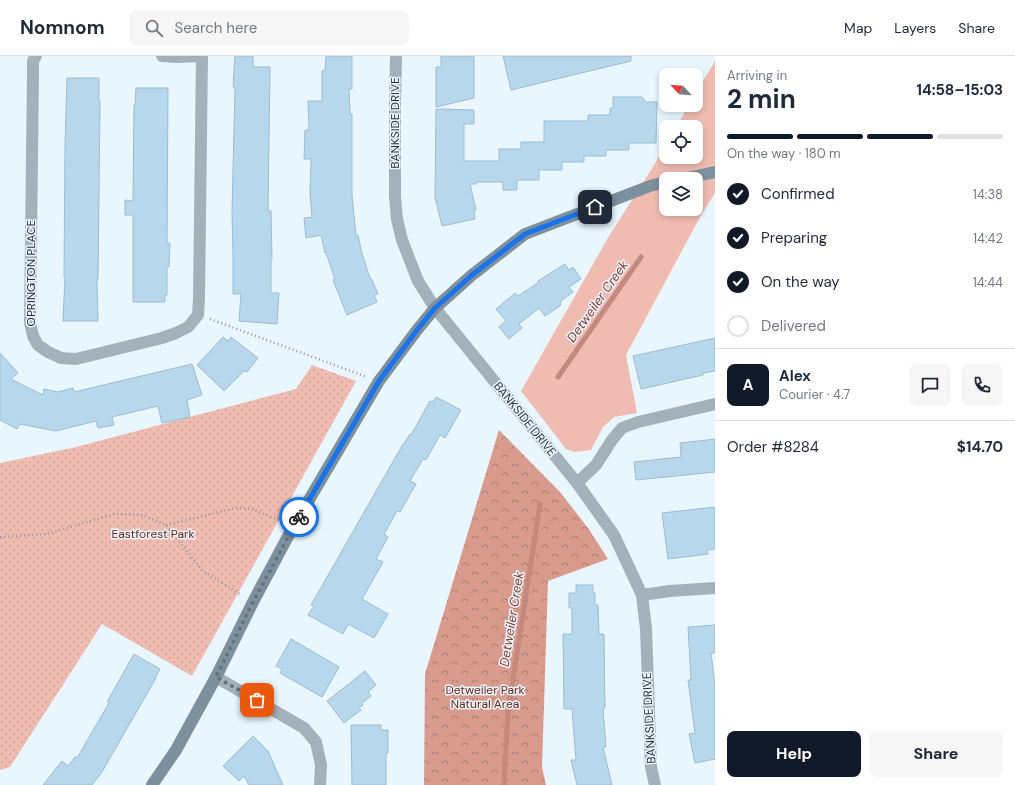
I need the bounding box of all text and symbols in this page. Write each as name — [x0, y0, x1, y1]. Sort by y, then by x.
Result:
search box — [129, 10, 409, 46]
text: Nomnom — [20, 15, 105, 40]
icon: search — [143, 17, 165, 39]
text: Search here — [175, 18, 257, 38]
text: Map — [844, 19, 872, 37]
text: Layers — [894, 19, 936, 37]
text: Share — [958, 19, 995, 37]
text: Arriving in — [727, 67, 787, 84]
north arrow — [659, 68, 703, 112]
map controls — [659, 68, 703, 216]
street label: BANKSIDE DRIVE — [387, 77, 403, 169]
text: 14:58–15:03 — [917, 80, 1003, 100]
text: 2 min — [727, 82, 796, 116]
button: locate — [659, 120, 703, 164]
text: On the way · 180 m — [727, 145, 841, 162]
button: layers — [659, 172, 703, 216]
icon: check — [727, 183, 749, 205]
text: Confirmed — [761, 184, 835, 204]
text: 14:38 — [973, 186, 1003, 203]
pin — [578, 190, 612, 224]
icon: home — [584, 196, 606, 218]
street label: OPRINGTON PLACE — [23, 219, 39, 326]
icon: check — [727, 227, 749, 249]
text: Preparing — [761, 228, 827, 248]
text: 14:42 — [973, 230, 1003, 247]
water label: Detweiler Creek — [563, 257, 632, 345]
icon: check — [727, 271, 749, 293]
text: On the way — [761, 272, 840, 292]
text: 14:44 — [973, 274, 1003, 291]
text: Delivered — [761, 316, 826, 336]
button: chat — [909, 364, 951, 406]
button: phone — [961, 364, 1003, 406]
text: Alex — [779, 366, 811, 386]
text: A — [743, 375, 753, 395]
street label: BANKSIDE DRIVE — [490, 378, 560, 460]
text: Courier · 4.7 — [779, 386, 850, 403]
text: Order #8284 — [727, 437, 819, 457]
text: $14.70 — [957, 437, 1003, 457]
courier — [279, 497, 319, 537]
icon: bike — [288, 506, 310, 528]
park label: Eastforest Park — [111, 526, 195, 542]
water label: Detweiler Creek — [496, 570, 527, 668]
street label: BANKSIDE DRIVE — [639, 672, 659, 764]
park label: Detweiler Park Natural Area — [445, 682, 525, 712]
pin — [240, 683, 274, 717]
icon: bag — [246, 689, 268, 711]
button: Help — [727, 731, 861, 777]
button: Share — [869, 731, 1003, 777]

